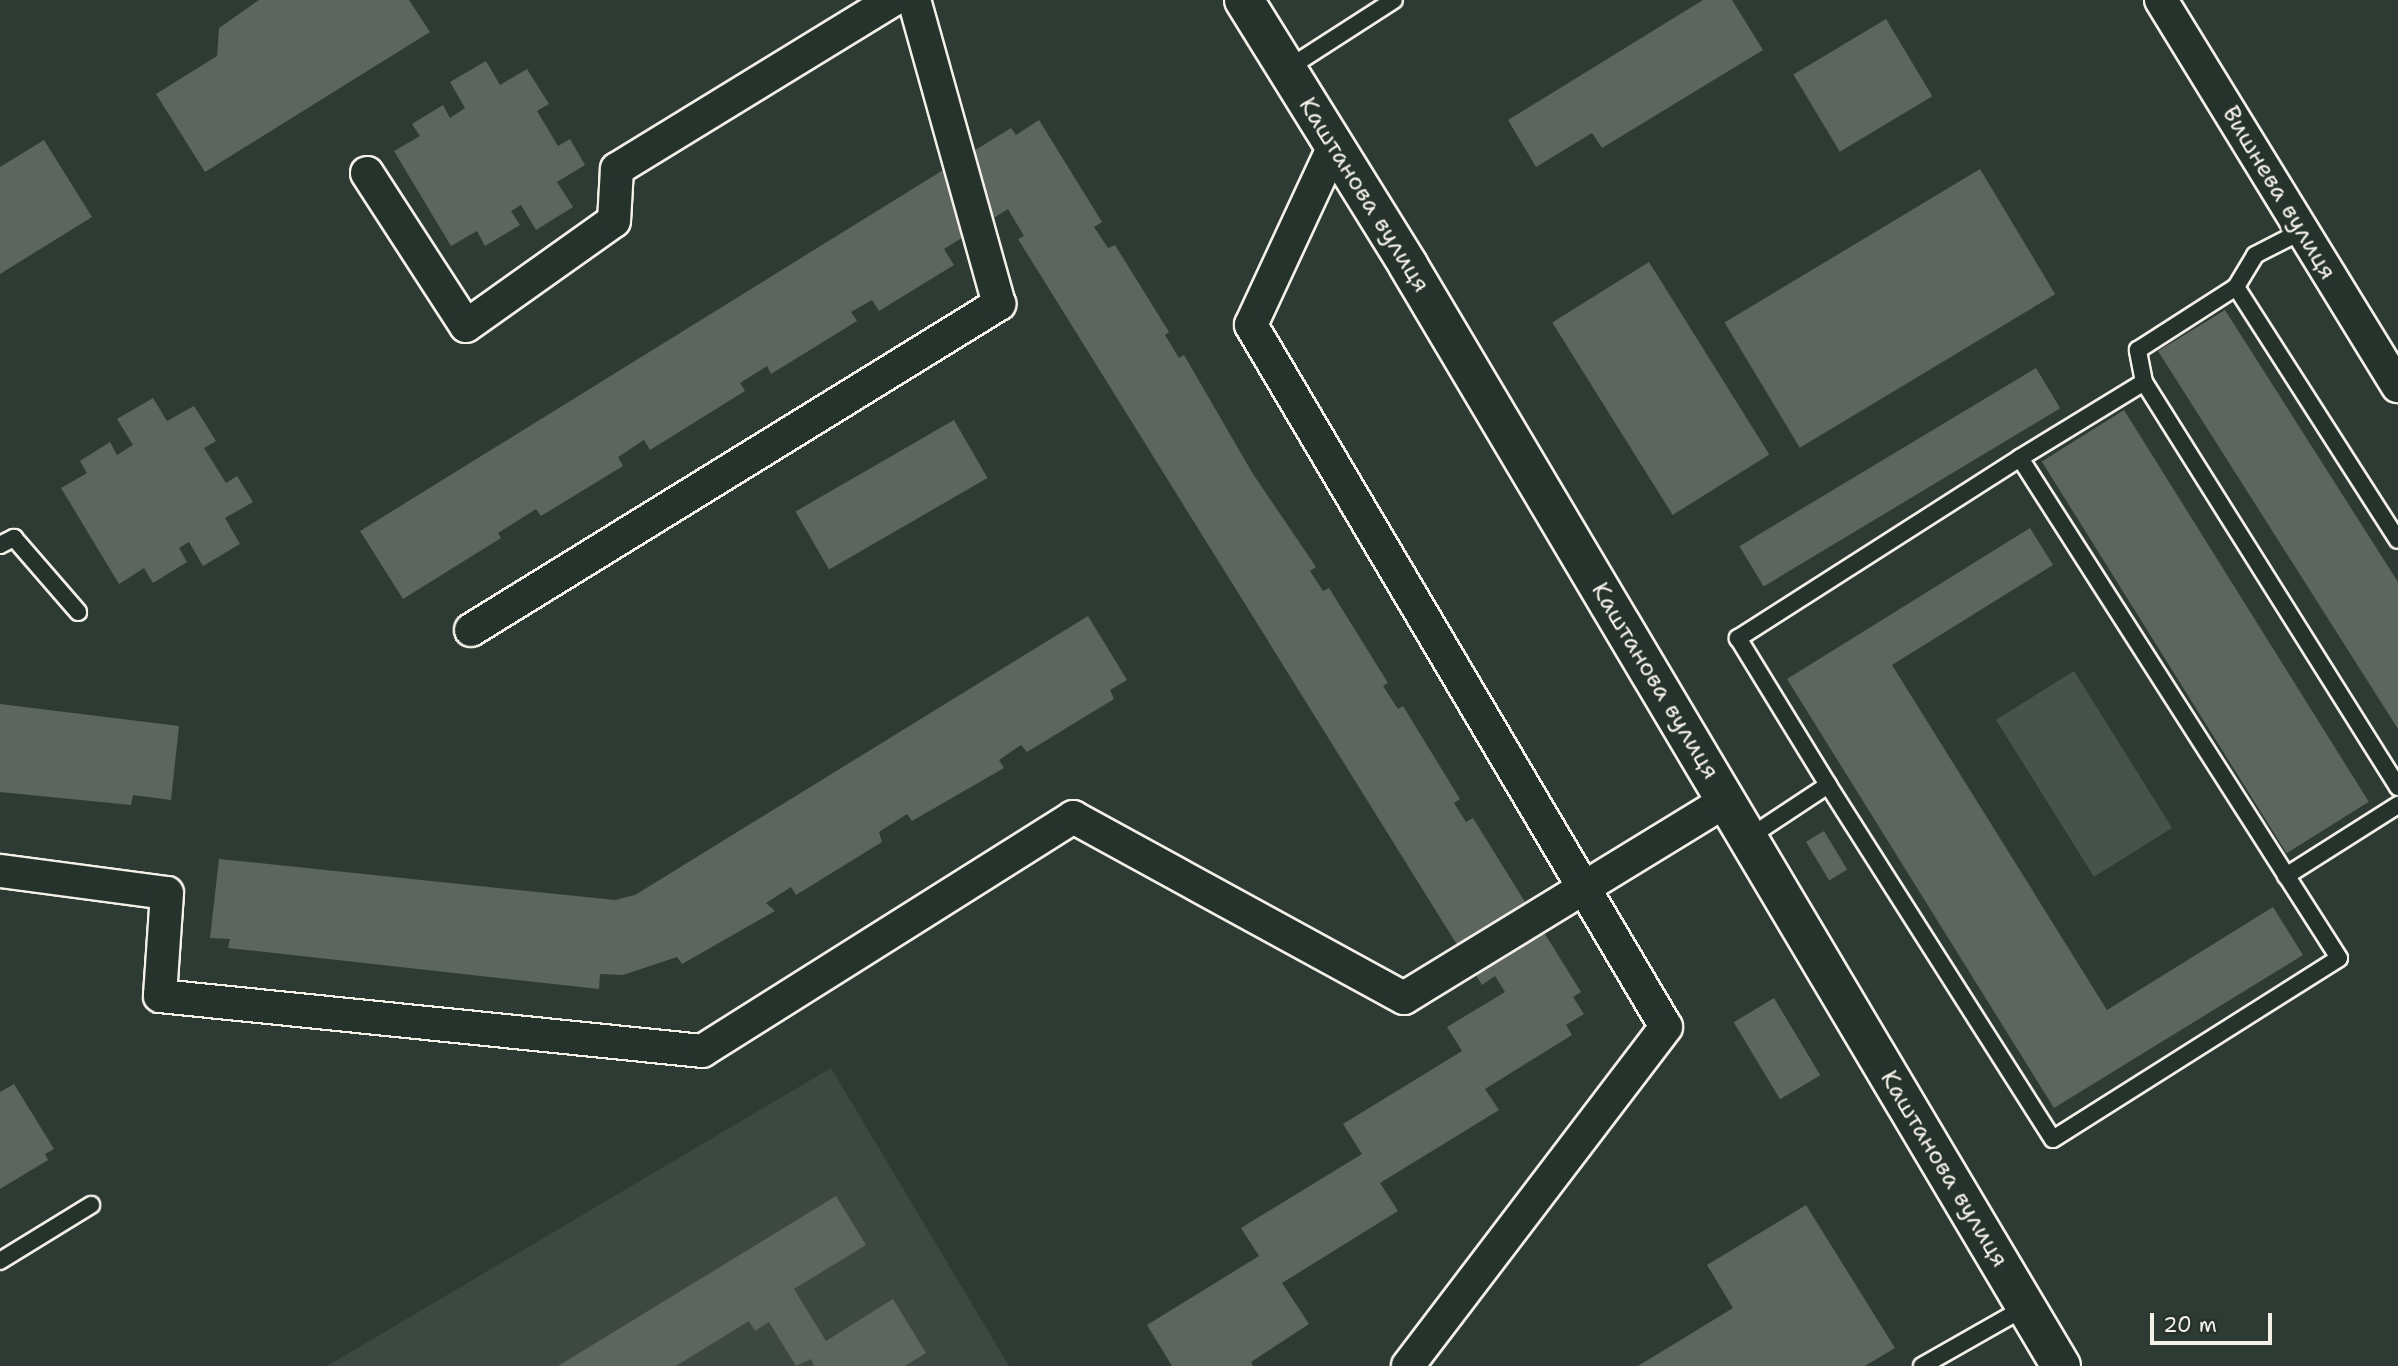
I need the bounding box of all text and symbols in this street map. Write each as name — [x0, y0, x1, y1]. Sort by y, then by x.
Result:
street label: Каштанова вулиця — [1292, 92, 1436, 298]
street label: Вишнева вулиця — [2216, 101, 2342, 285]
street label: Каштанова вулиця — [1585, 577, 1725, 785]
street label: Каштанова вулиця — [1874, 1065, 2014, 1273]
scale bar — [2153, 1300, 2276, 1344]
text: 20 m — [2163, 1311, 2217, 1339]

